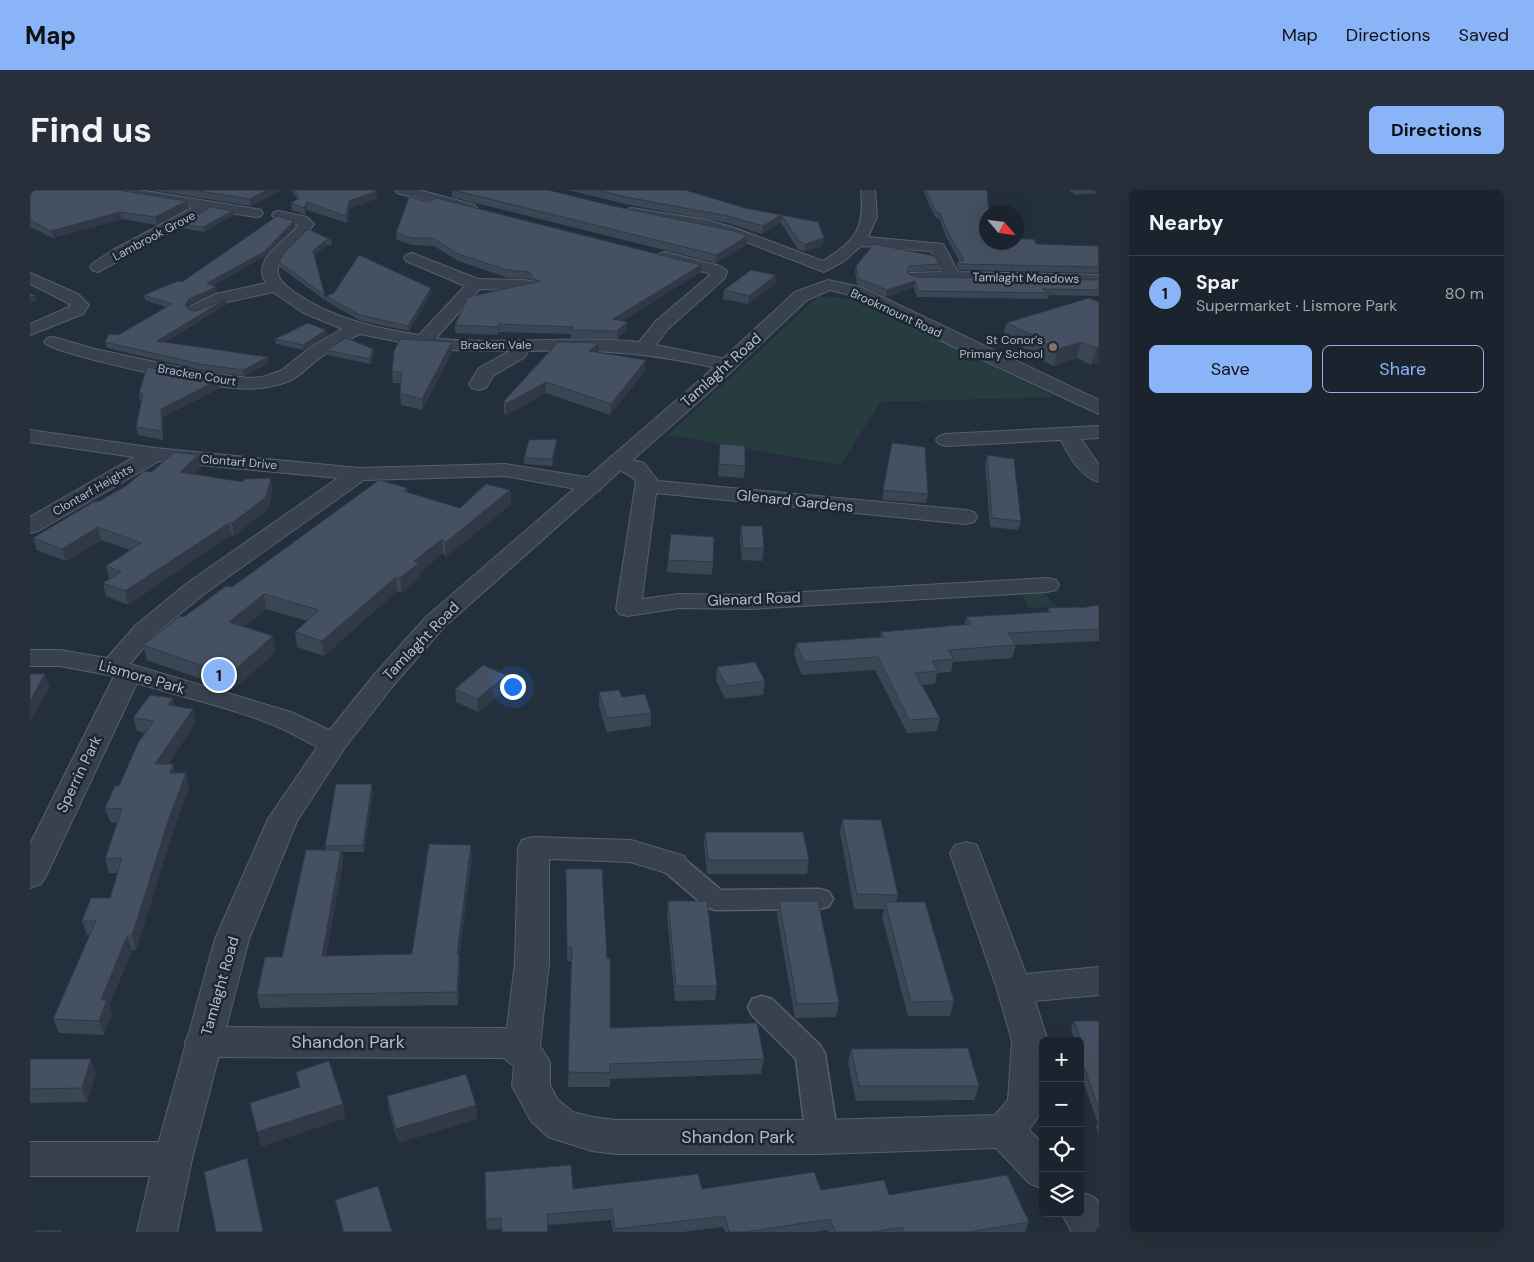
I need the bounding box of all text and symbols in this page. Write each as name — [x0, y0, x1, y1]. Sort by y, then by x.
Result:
text: Map — [25, 20, 76, 51]
text: Map — [1282, 23, 1318, 47]
text: Directions — [1346, 23, 1431, 47]
text: Saved — [1459, 23, 1509, 47]
button: Directions — [1369, 106, 1504, 154]
text: Find us — [30, 107, 152, 153]
north arrow — [979, 205, 1024, 250]
street label: Lambrook Grove — [110, 207, 198, 265]
text: Nearby — [1149, 209, 1223, 237]
street label: Tamlaght Meadows — [972, 269, 1080, 287]
text: Spar — [1196, 270, 1239, 295]
text: 1 — [1162, 283, 1168, 304]
text: 80 m — [1445, 283, 1484, 304]
street label: Brookmount Road — [848, 285, 944, 341]
text: Supermarket · Lismore Park — [1196, 295, 1397, 316]
street label: Tamlaght Road — [676, 328, 766, 412]
place label: St Conor's Primary School — [960, 332, 1043, 362]
street label: Bracken Vale — [461, 337, 532, 353]
marker: St Conor's Primary School — [1047, 341, 1059, 353]
button: Save — [1149, 345, 1312, 393]
button: Share — [1322, 345, 1484, 393]
street label: Bracken Court — [157, 360, 238, 390]
street label: Clontarf Drive — [200, 451, 278, 473]
street label: Clontarf Heights — [50, 460, 136, 520]
street label: Glenard Gardens — [736, 485, 854, 517]
street label: Glenard Road — [707, 587, 801, 611]
street label: Tamlaght Road — [378, 597, 464, 685]
street label: Lismore Park — [97, 655, 188, 699]
pin: 1 — [203, 656, 235, 694]
your location — [500, 674, 526, 700]
street label: Sperrin Park — [52, 732, 106, 816]
street label: Tamlaght Road — [196, 934, 244, 1038]
street label: Shandon Park — [291, 1030, 405, 1054]
map controls — [1039, 1037, 1084, 1217]
button: + — [1039, 1037, 1084, 1082]
button: − — [1039, 1082, 1084, 1127]
street label: Shandon Park — [681, 1125, 795, 1149]
button: locate — [1039, 1127, 1084, 1172]
button: layers — [1039, 1172, 1084, 1217]

